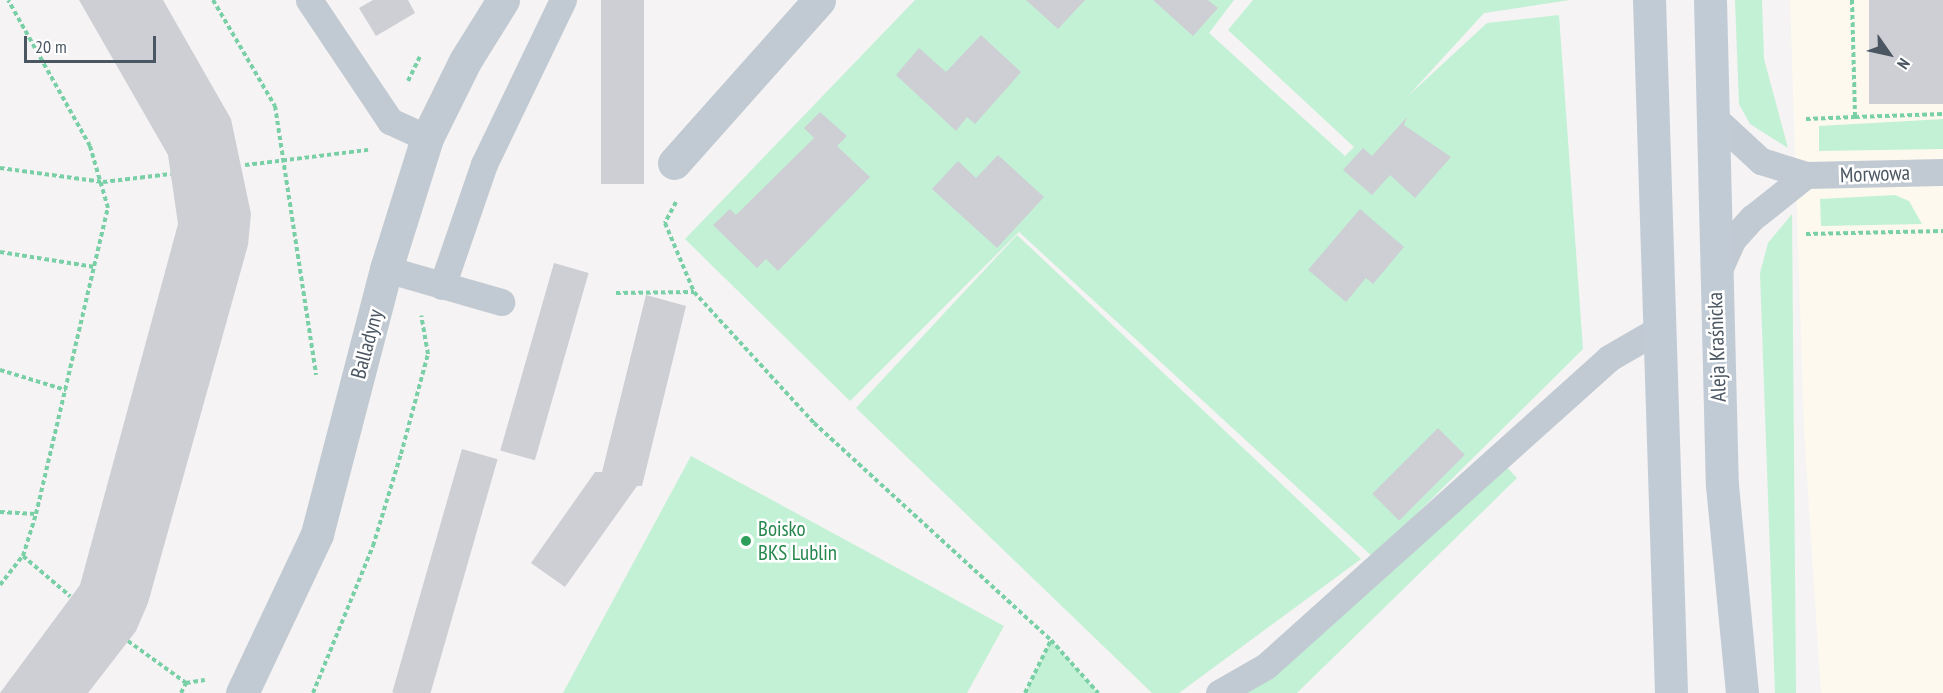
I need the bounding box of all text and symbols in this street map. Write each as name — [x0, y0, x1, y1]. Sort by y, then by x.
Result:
scale bar — [27, 24, 159, 62]
north arrow — [1859, 24, 1919, 84]
text: 20 m — [35, 35, 67, 58]
text: N — [1893, 55, 1915, 73]
street label: Morwowa — [1840, 160, 1910, 188]
street label: Aleja Kraśnicka — [1702, 292, 1732, 402]
street label: Balladyny — [346, 307, 388, 381]
place label: Boisko BKS Lublin — [758, 516, 837, 566]
marker: Boisko BKS Lublin — [739, 534, 753, 548]

